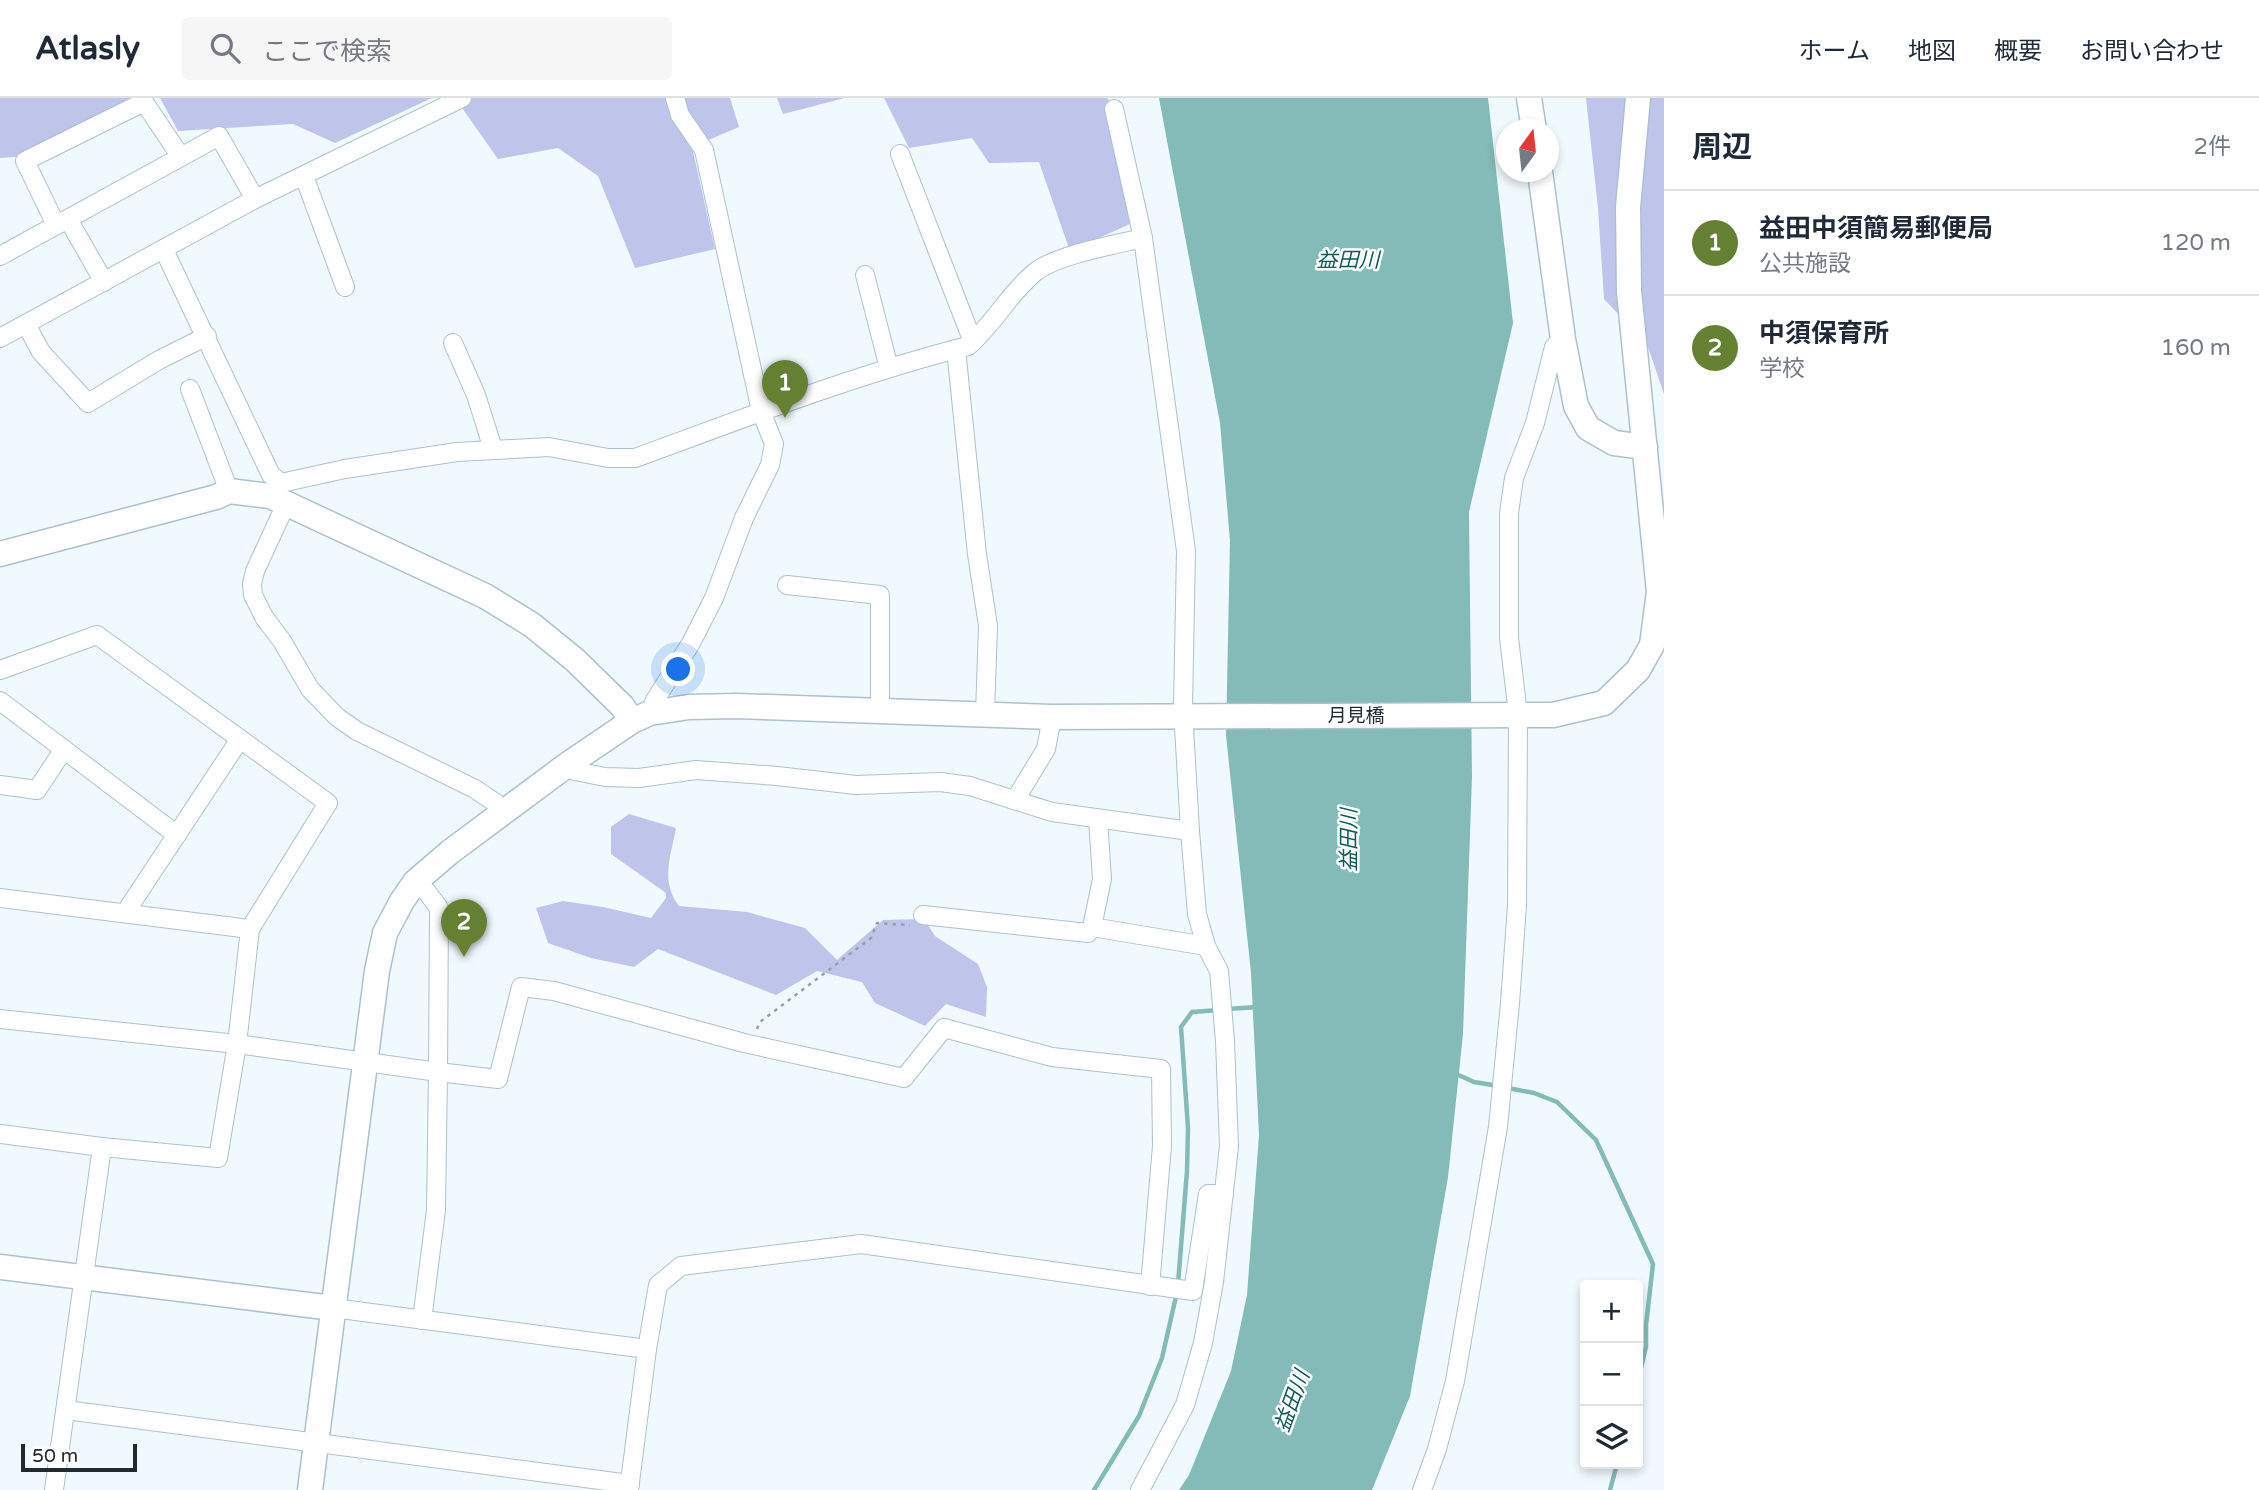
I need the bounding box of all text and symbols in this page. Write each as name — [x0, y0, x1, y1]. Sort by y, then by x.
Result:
search box — [182, 17, 672, 80]
text: Atlasly — [35, 29, 140, 68]
icon: search — [206, 29, 244, 67]
text: ここで検索 — [262, 36, 392, 67]
text: ホーム — [1799, 37, 1870, 66]
text: 地図 — [1908, 37, 1956, 66]
text: 概要 — [1994, 37, 2042, 66]
text: お問い合わせ — [2080, 37, 2224, 66]
north arrow — [1496, 119, 1559, 182]
text: 周辺 — [1692, 129, 1752, 166]
text: 2件 — [2194, 133, 2231, 161]
text: 益田中須簡易郵便局 — [1759, 213, 1993, 244]
text: 1 — [1708, 229, 1722, 257]
text: 120 m — [2161, 229, 2231, 257]
water label: 益田川 — [1317, 248, 1381, 273]
text: 公共施設 — [1759, 250, 1851, 278]
text: 中須保育所 — [1759, 318, 1889, 349]
text: 2 — [1708, 334, 1722, 362]
text: 160 m — [2161, 334, 2231, 362]
text: 学校 — [1759, 355, 1805, 383]
pin: 1 — [762, 360, 808, 418]
your location — [661, 652, 695, 686]
street label: 月見橋 — [1327, 705, 1385, 727]
water label: 益田川 — [1337, 807, 1362, 872]
pin: 2 — [441, 899, 487, 957]
map controls — [1580, 1280, 1643, 1469]
button: + — [1580, 1280, 1643, 1343]
button: − — [1580, 1343, 1643, 1406]
water label: 益田川 — [1270, 1365, 1316, 1435]
button: layers — [1580, 1406, 1643, 1469]
scale bar — [21, 1441, 136, 1473]
text: 50 m — [32, 1445, 78, 1467]

